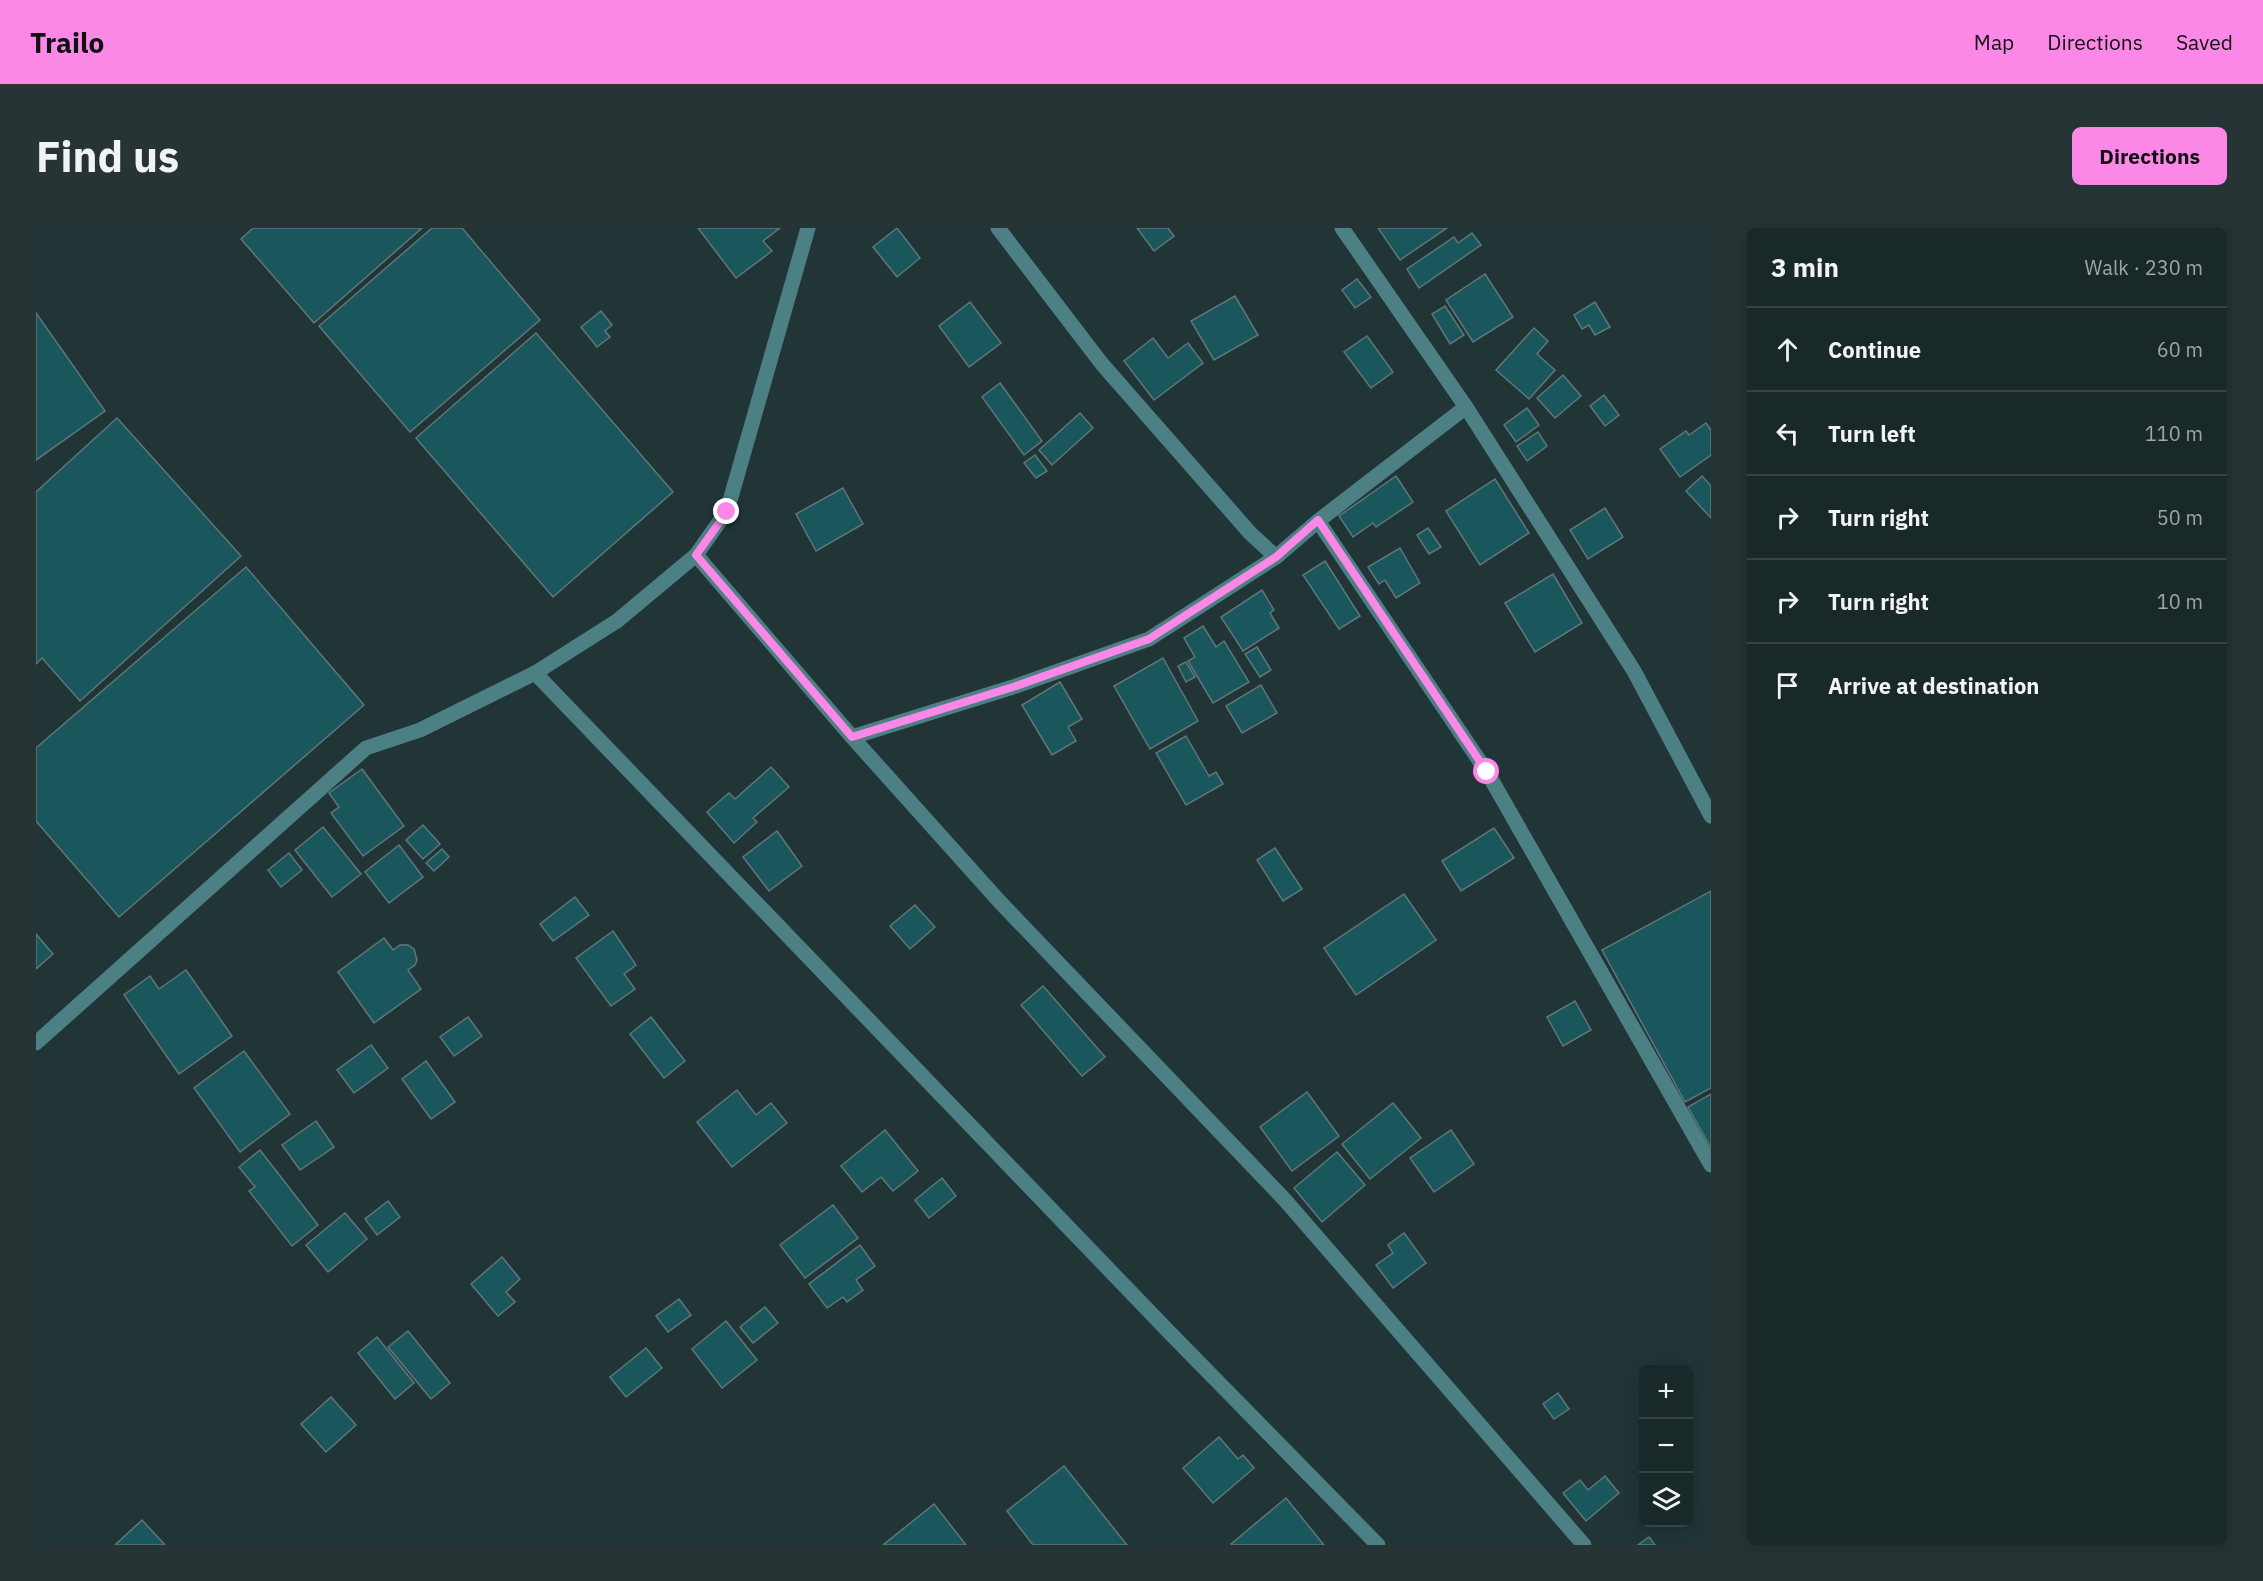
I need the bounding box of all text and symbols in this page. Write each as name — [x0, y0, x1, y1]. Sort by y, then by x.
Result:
text: Trailo — [30, 24, 104, 61]
text: Map — [1974, 28, 2014, 56]
text: Directions — [2047, 28, 2143, 56]
text: Saved — [2176, 28, 2233, 56]
button: Directions — [2072, 127, 2227, 185]
text: Find us — [36, 129, 179, 184]
text: 3 min — [1771, 250, 1839, 284]
text: Walk · 230 m — [2085, 254, 2203, 281]
icon: ahead — [1771, 333, 1804, 366]
text: Continue — [1828, 335, 1921, 364]
text: 60 m — [2157, 336, 2203, 363]
icon: left — [1771, 417, 1804, 450]
text: Turn left — [1828, 419, 1916, 448]
text: 110 m — [2145, 420, 2203, 447]
route end — [713, 498, 739, 524]
icon: right — [1771, 501, 1804, 534]
text: Turn right — [1828, 503, 1929, 532]
text: 50 m — [2157, 504, 2203, 531]
icon: right — [1771, 585, 1804, 618]
text: Turn right — [1828, 587, 1929, 616]
text: 10 m — [2157, 588, 2203, 615]
icon: arrive — [1771, 669, 1804, 702]
text: Arrive at destination — [1828, 671, 2039, 700]
route start — [1473, 758, 1499, 784]
map controls — [1639, 1365, 1693, 1527]
button: + — [1639, 1365, 1693, 1419]
button: − — [1639, 1419, 1693, 1473]
button: layers — [1639, 1473, 1693, 1527]

